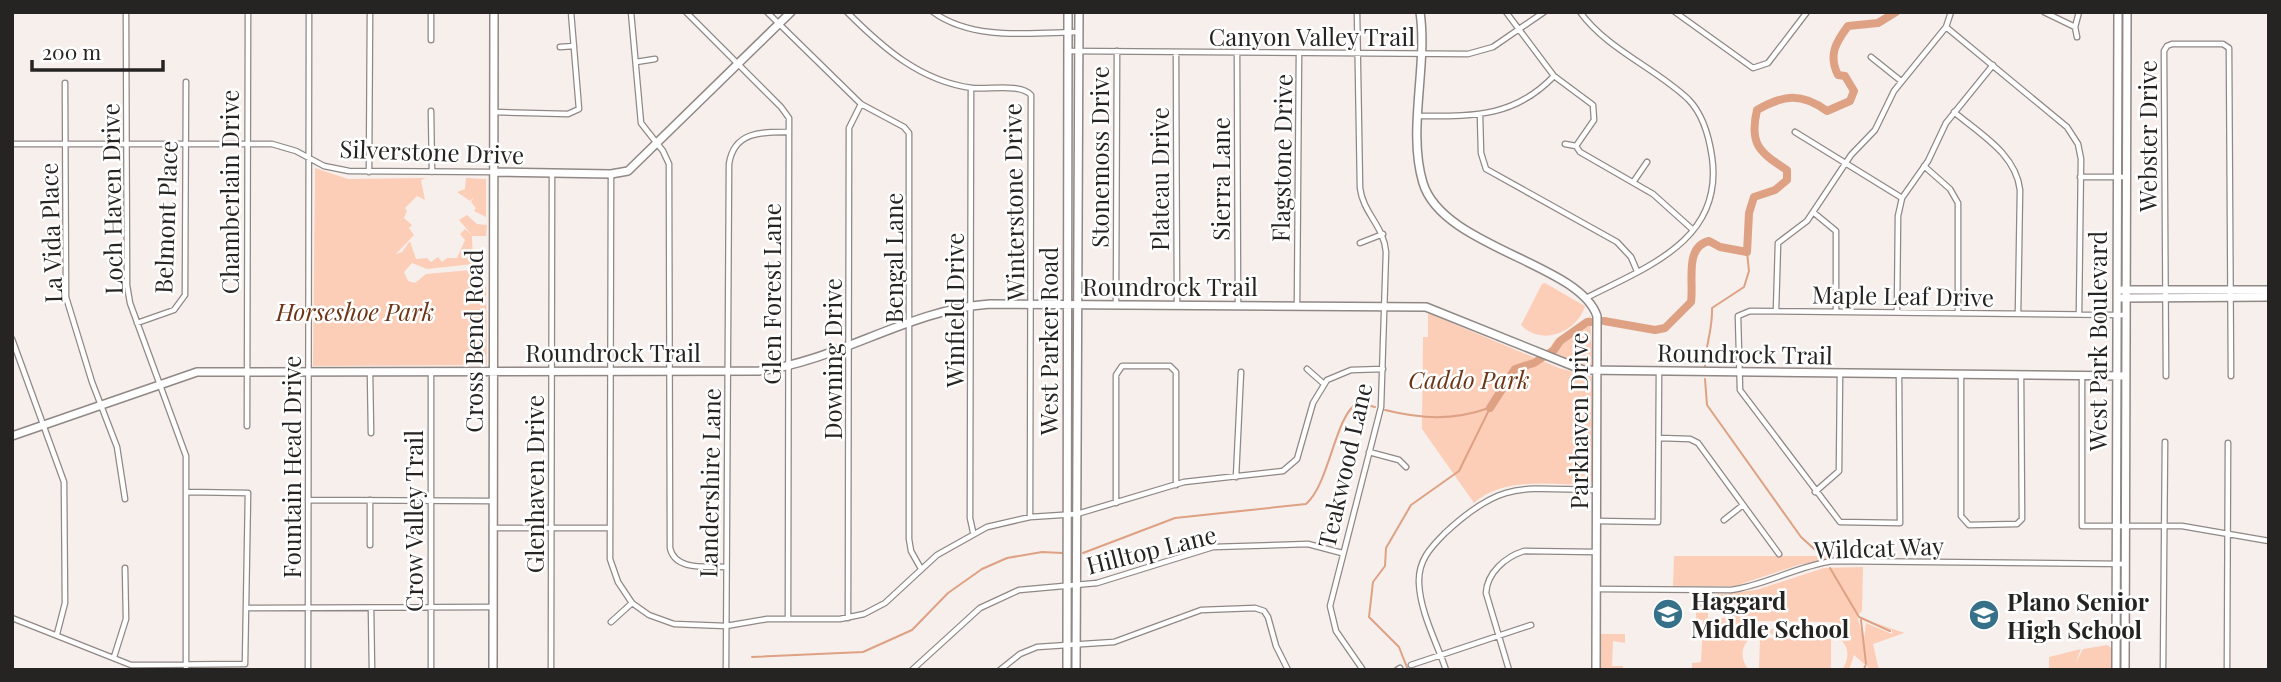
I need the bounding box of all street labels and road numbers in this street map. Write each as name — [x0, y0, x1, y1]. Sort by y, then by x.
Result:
street label: Canyon Valley Trail — [1209, 20, 1415, 52]
street label: Webster Drive — [2131, 60, 2163, 213]
street label: Stonemoss Drive — [1083, 66, 1115, 248]
street label: Flagstone Drive — [1264, 74, 1298, 242]
street label: Chamberlain Drive — [213, 90, 245, 294]
street label: Loch Haven Drive — [93, 103, 129, 295]
street label: Winterstone Drive — [995, 103, 1031, 302]
street label: Plateau Drive — [1143, 107, 1175, 251]
street label: Sierra Lane — [1204, 117, 1236, 241]
street label: Silverstone Drive — [339, 132, 525, 170]
street label: Belmont Place — [146, 140, 184, 294]
street label: La Vida Place — [32, 162, 68, 304]
street label: Bengal Lane — [877, 193, 909, 323]
street label: Glen Forest Lane — [755, 203, 787, 385]
street label: West Park Boulevard — [2081, 231, 2113, 452]
street label: Winfield Drive — [938, 233, 970, 388]
street label: West Parker Road — [1032, 247, 1064, 436]
street label: Cross Bend Road — [457, 249, 489, 433]
street label: Roundrock Trail — [1082, 270, 1258, 302]
street label: Maple Leaf Drive — [1812, 277, 1994, 313]
street label: Downing Drive — [816, 278, 848, 440]
street label: Parkhaven Drive — [1562, 332, 1594, 510]
street label: Roundrock Trail — [1657, 335, 1833, 371]
street label: Roundrock Trail — [525, 336, 701, 368]
street label: Fountain Head Drive — [275, 356, 307, 578]
street label: Teakwood Lane — [1309, 379, 1379, 551]
street label: Landershire Lane — [691, 388, 727, 578]
street label: Glenhaven Drive — [518, 395, 550, 573]
street label: Crow Valley Trail — [397, 430, 429, 612]
street label: Hilltop Lane — [1083, 517, 1219, 581]
street label: Wildcat Way — [1812, 529, 1945, 565]

